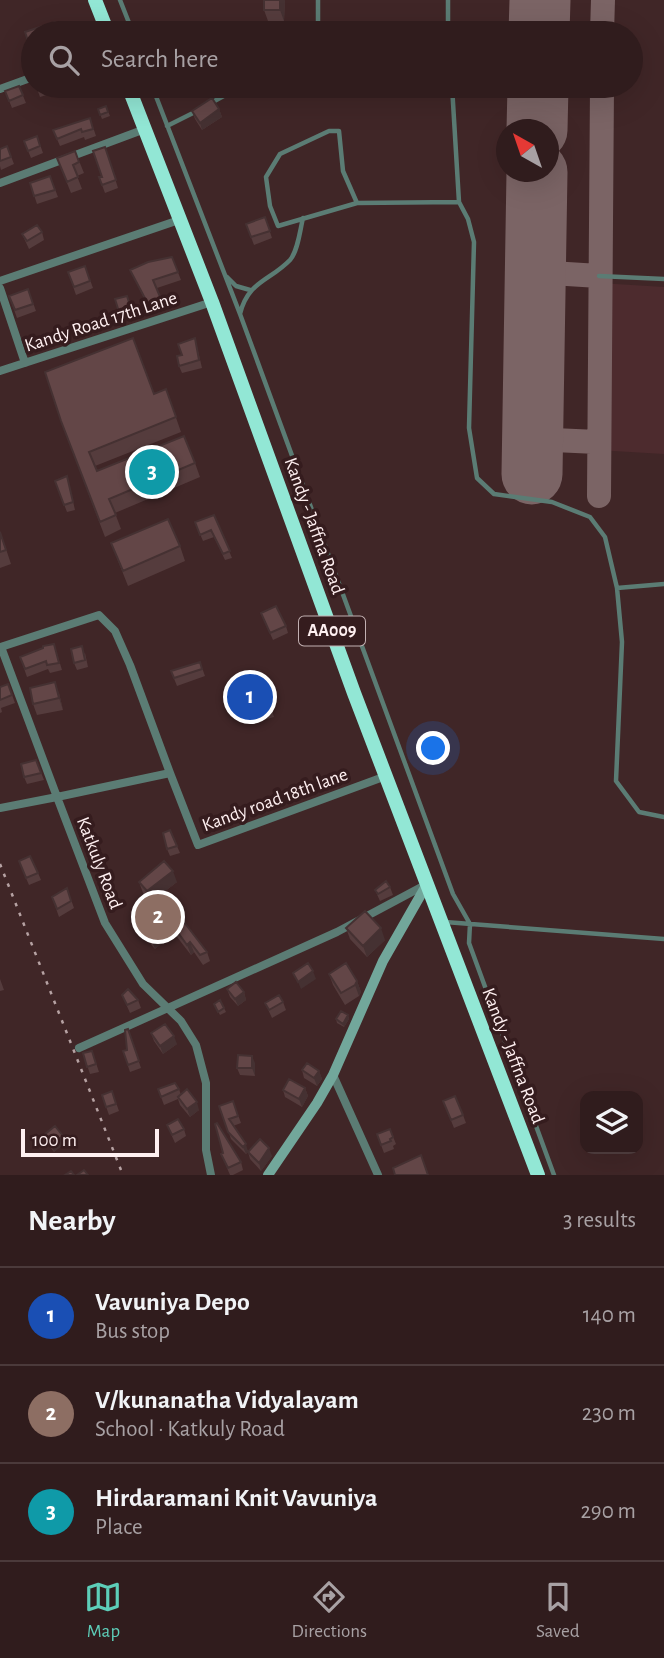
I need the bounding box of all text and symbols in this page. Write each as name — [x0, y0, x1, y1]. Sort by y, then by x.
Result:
search box — [21, 21, 643, 98]
icon: search — [45, 41, 83, 79]
text: Search here — [101, 46, 219, 72]
north arrow — [496, 119, 559, 182]
street label: Kandy Road 17th Lane — [22, 288, 180, 356]
pin: 3 — [129, 446, 175, 498]
street label: Kandy - Jaffna Road — [280, 455, 348, 597]
road number: AA009 — [299, 616, 365, 646]
pin: 1 — [227, 671, 273, 723]
your location — [416, 731, 450, 765]
street label: Kandy road 18th lane — [200, 765, 350, 835]
street label: Katkuly Road — [73, 814, 125, 912]
pin: 2 — [135, 891, 181, 943]
street label: Kandy - Jaffna Road — [478, 985, 548, 1127]
map controls — [580, 1091, 643, 1154]
button: layers — [580, 1091, 643, 1154]
scale bar — [21, 1126, 159, 1158]
text: 100 m — [32, 1131, 77, 1150]
text: Nearby — [28, 1206, 116, 1236]
text: 3 results — [563, 1209, 636, 1232]
text: Vavuniya Depo — [95, 1289, 250, 1315]
text: 1 — [47, 1304, 55, 1327]
text: 140 m — [583, 1304, 636, 1327]
text: Bus stop — [95, 1320, 170, 1343]
text: V/kunanatha Vidyalayam — [95, 1387, 359, 1413]
text: 2 — [46, 1402, 56, 1425]
text: 230 m — [582, 1402, 636, 1425]
text: School · Katkuly Road — [95, 1418, 285, 1441]
text: Hirdaramani Knit Vavuniya — [95, 1485, 378, 1511]
text: 3 — [46, 1500, 56, 1523]
text: 290 m — [580, 1500, 636, 1523]
text: Place — [95, 1516, 143, 1539]
tab: Map — [84, 1578, 122, 1643]
tab: Directions — [291, 1578, 367, 1643]
tab: Saved — [536, 1578, 580, 1643]

